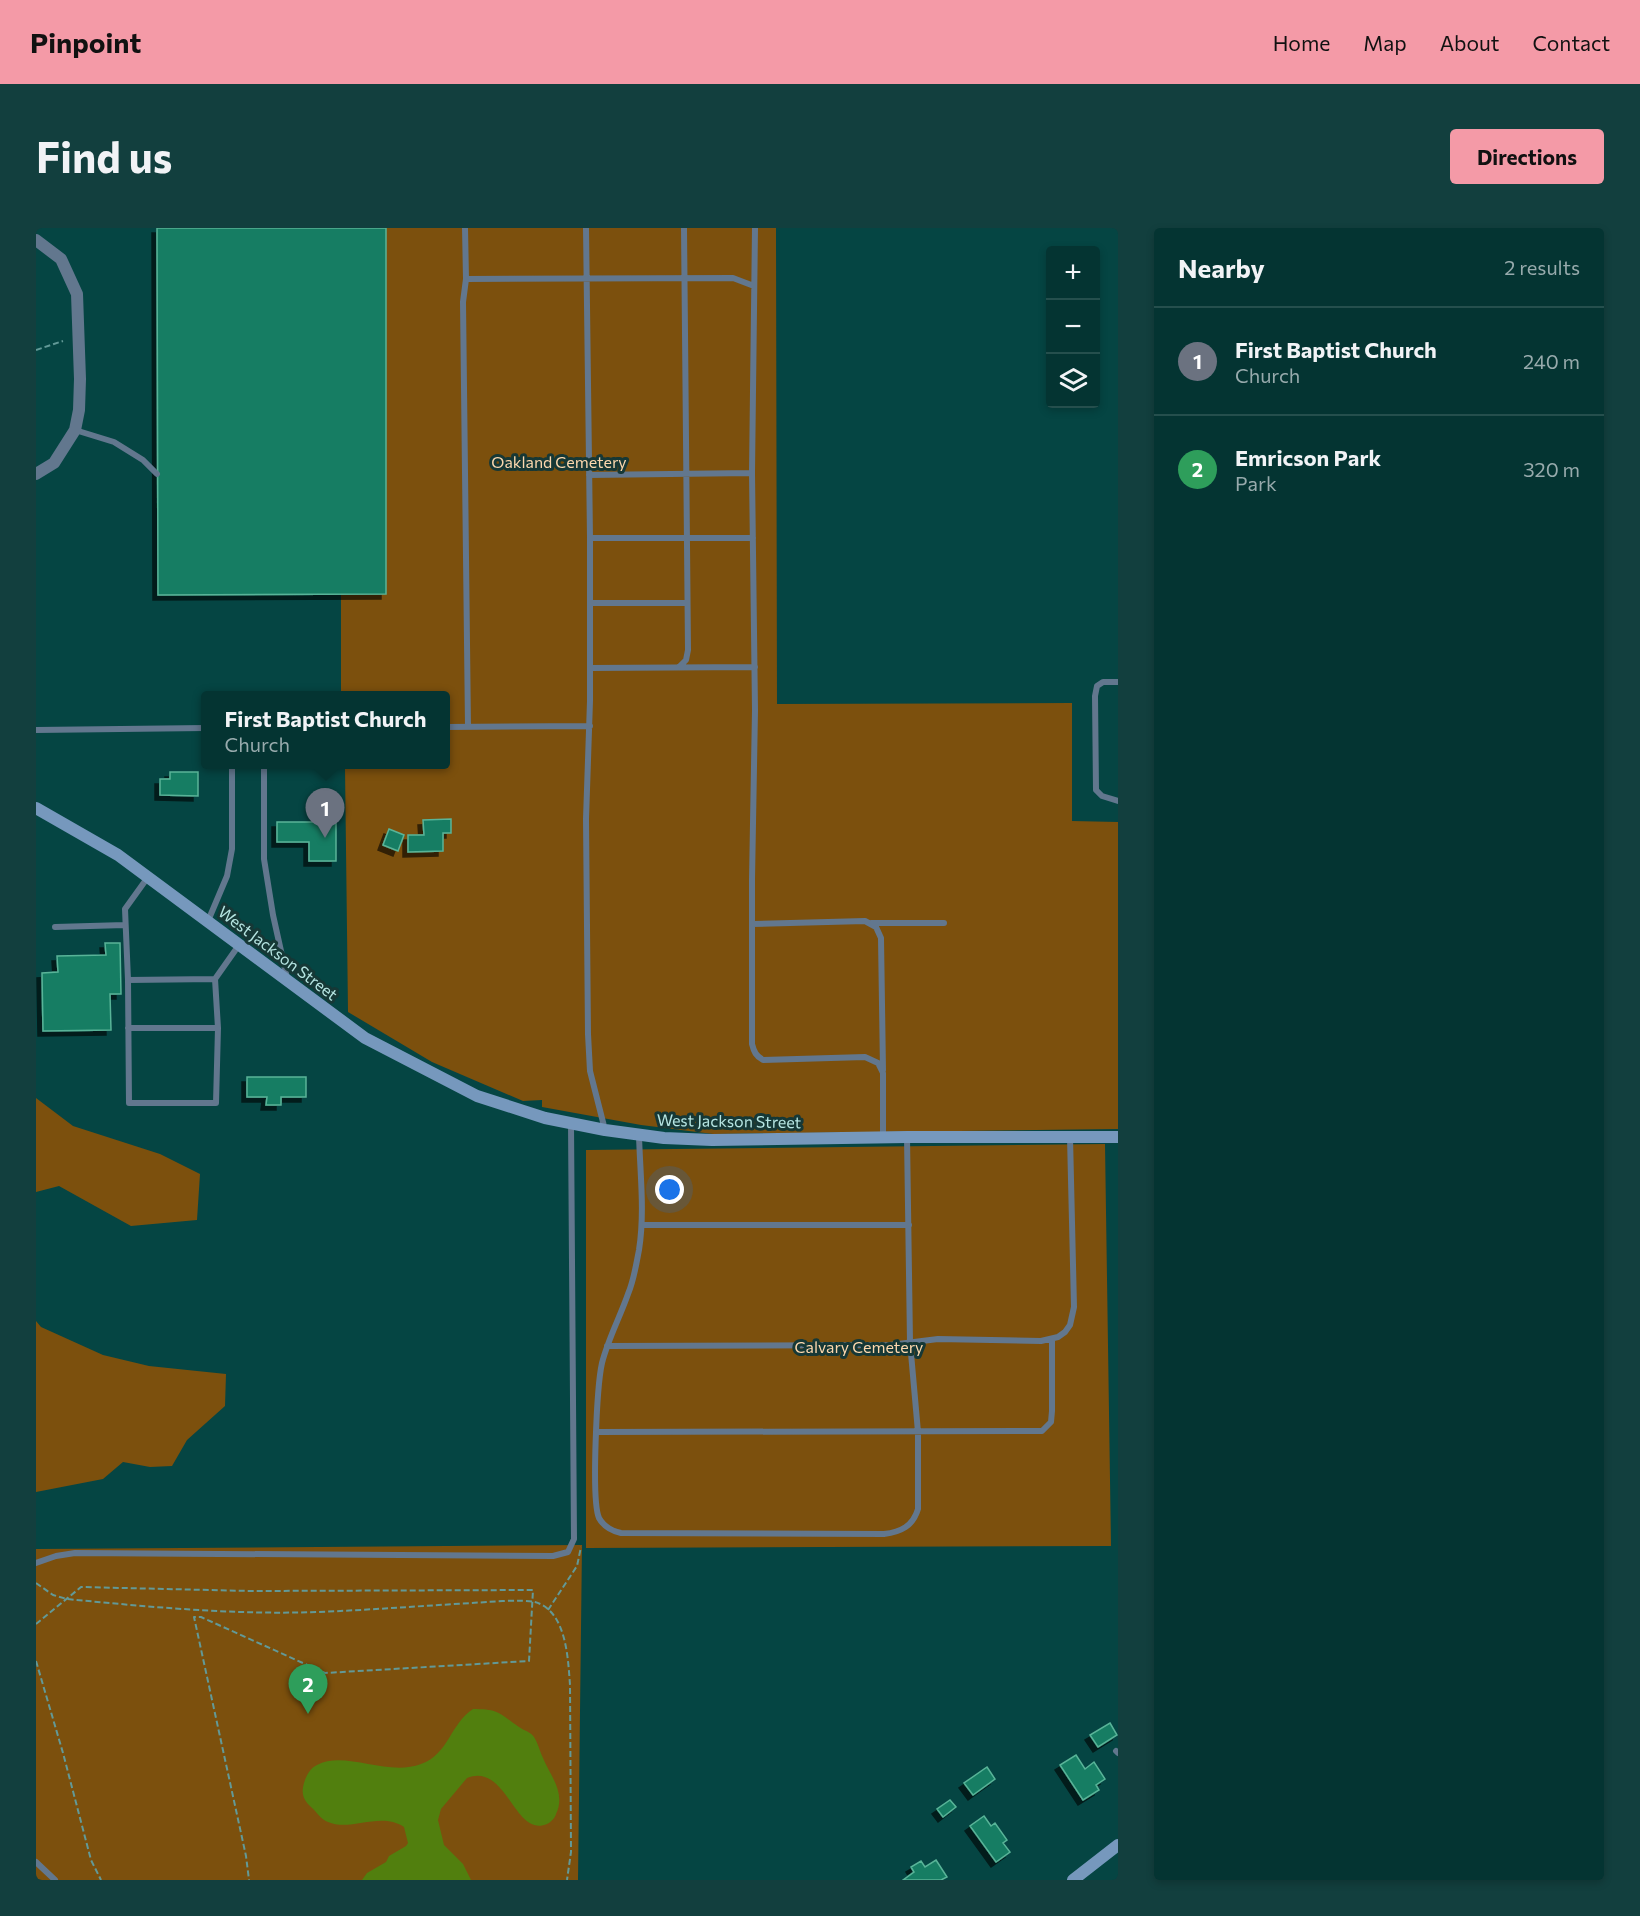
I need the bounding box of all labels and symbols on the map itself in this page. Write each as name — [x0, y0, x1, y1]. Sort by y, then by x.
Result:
park label: Oakland Cemetery — [491, 452, 627, 471]
pin: 1 — [306, 788, 344, 838]
street label: West Jackson Street — [215, 902, 342, 1004]
street label: West Jackson Street — [657, 1110, 802, 1131]
your location — [655, 1175, 684, 1204]
park label: Calvary Cemetery — [795, 1337, 923, 1356]
pin: 2 — [288, 1664, 328, 1714]

